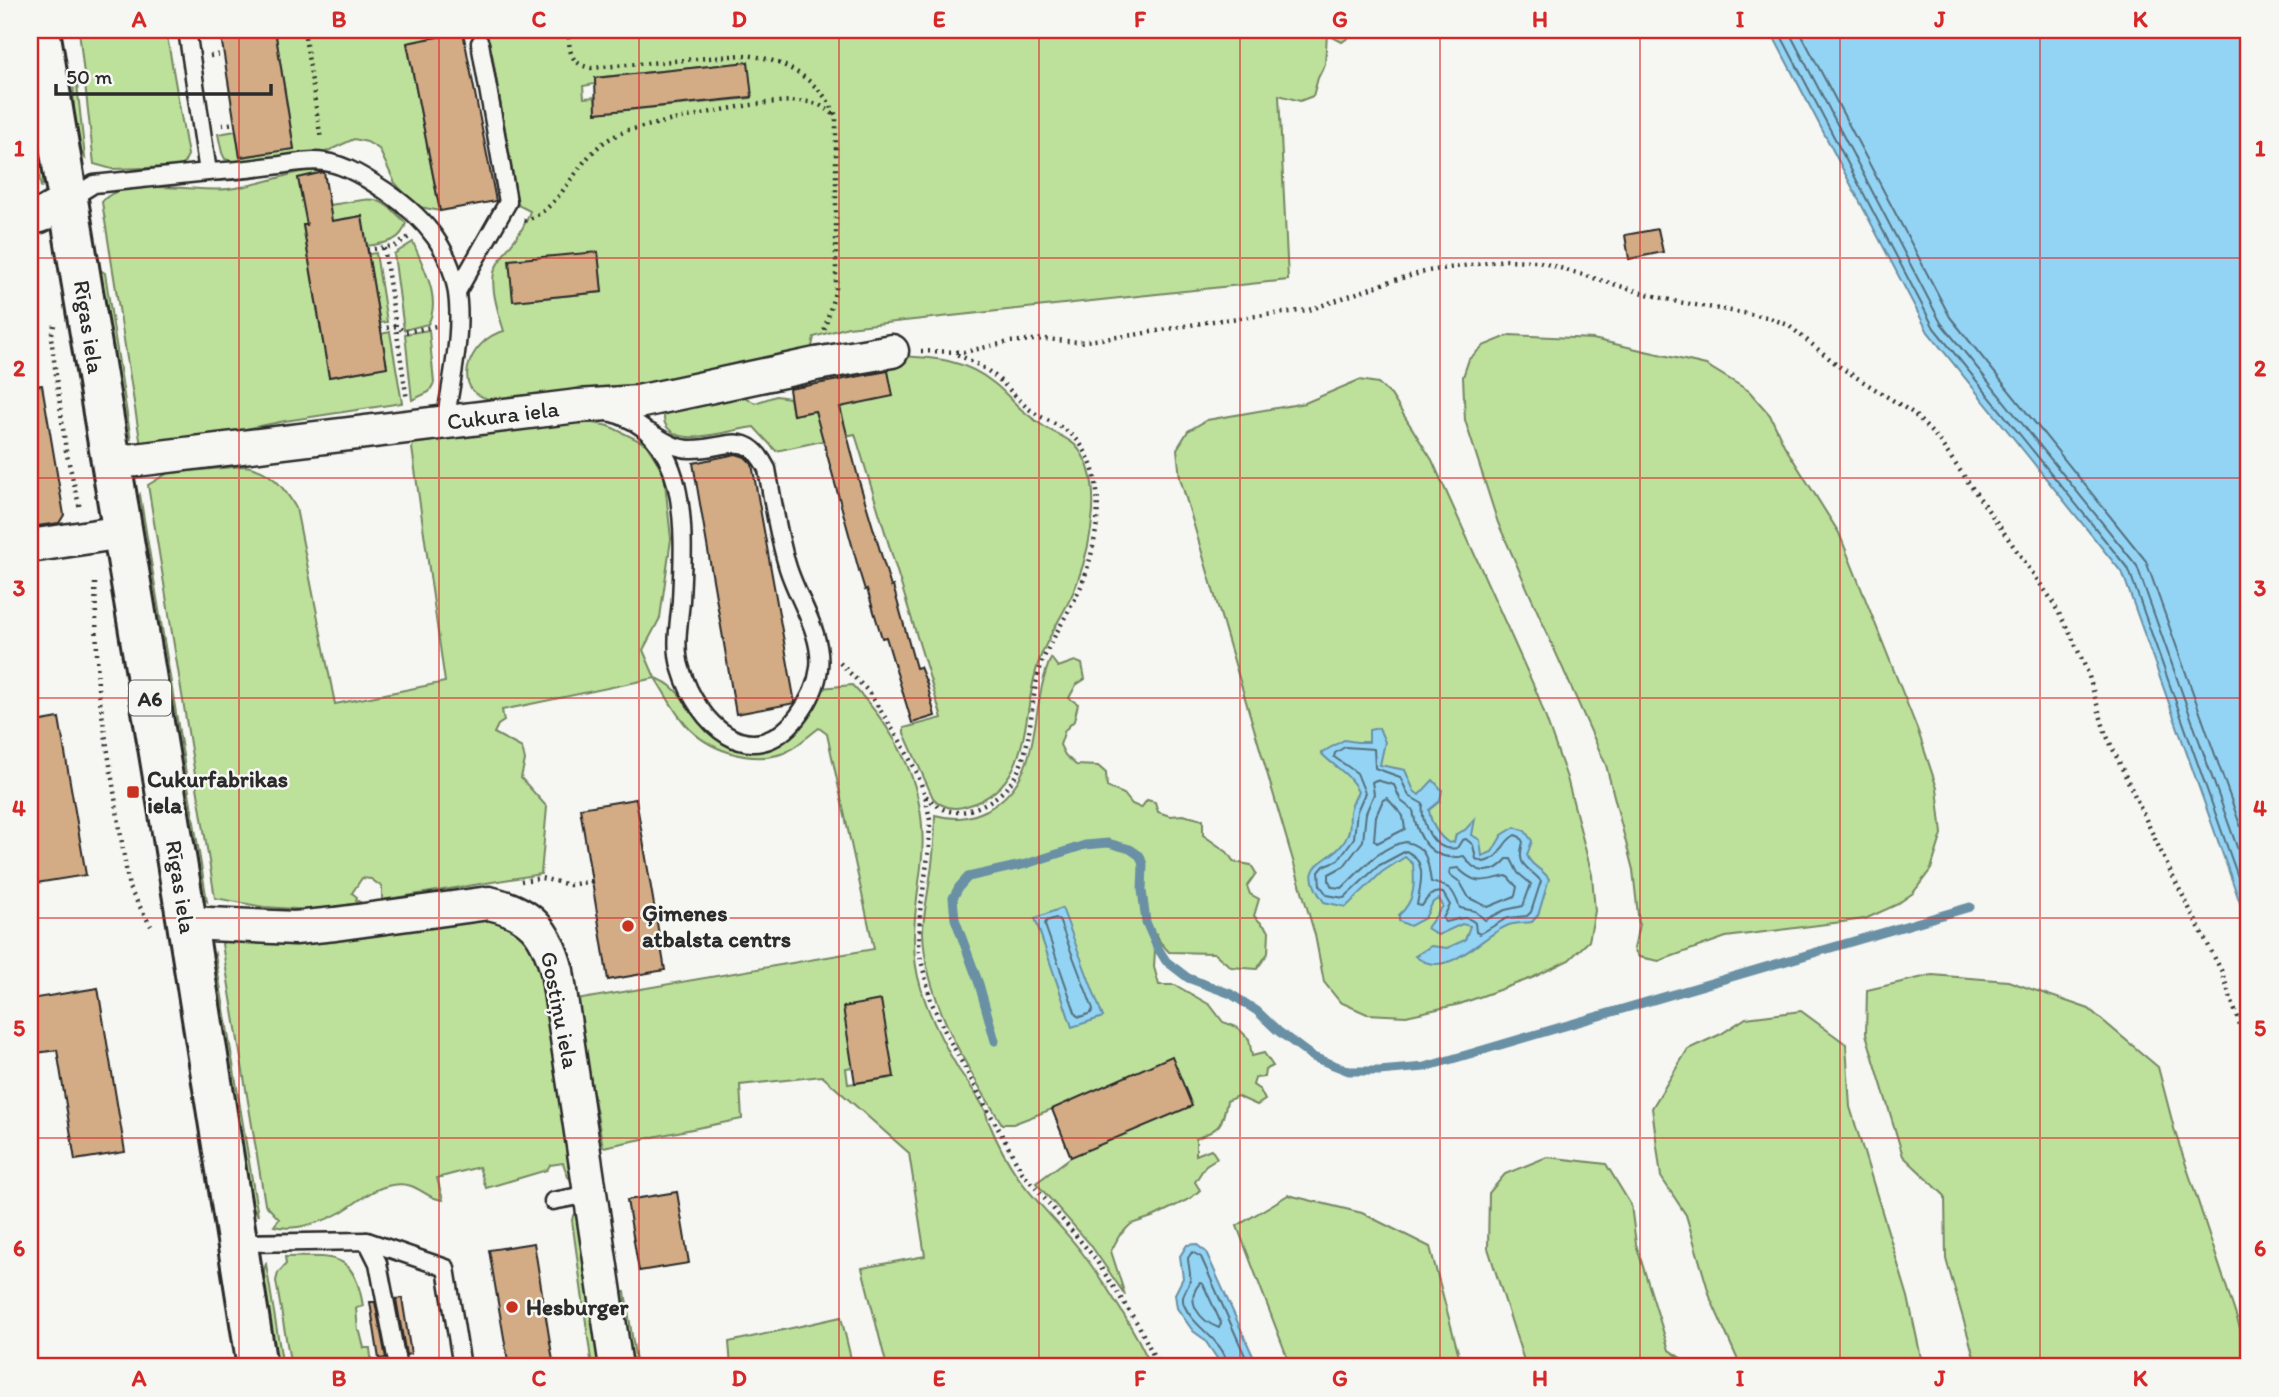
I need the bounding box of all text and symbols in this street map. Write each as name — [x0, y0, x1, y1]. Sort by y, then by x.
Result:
text: A — [131, 5, 147, 33]
text: B — [332, 5, 347, 33]
text: C — [532, 5, 547, 33]
text: D — [731, 5, 747, 33]
text: E — [933, 5, 946, 33]
text: F — [1134, 5, 1147, 33]
text: G — [1332, 5, 1348, 33]
text: H — [1532, 5, 1548, 33]
text: I — [1736, 5, 1745, 33]
text: J — [1933, 5, 1946, 33]
text: K — [2133, 5, 2148, 33]
scale bar — [56, 52, 271, 96]
text: 50 m — [66, 64, 113, 89]
text: 1 — [14, 134, 25, 162]
text: 1 — [2255, 134, 2266, 162]
street label: Rīgas iela — [68, 278, 110, 376]
text: 2 — [13, 354, 26, 382]
text: 2 — [2254, 354, 2267, 382]
street label: Cukura iela — [445, 394, 561, 436]
text: 3 — [13, 574, 26, 602]
text: 3 — [2254, 574, 2267, 602]
road number: A6 — [129, 680, 171, 716]
place label: Cukurfabrikas iela — [147, 765, 288, 819]
marker: Cukurfabrikas iela — [125, 784, 141, 800]
text: 4 — [12, 794, 26, 822]
text: 4 — [2253, 794, 2267, 822]
street label: Rīgas iela — [160, 838, 202, 936]
place label: Ģimenes atbalsta centrs — [642, 899, 791, 953]
marker: Ģimenes atbalsta centrs — [620, 918, 636, 934]
street label: Gostiņu iela — [535, 949, 585, 1071]
text: 5 — [13, 1014, 25, 1042]
text: 5 — [2254, 1014, 2266, 1042]
text: 6 — [13, 1234, 25, 1262]
text: 6 — [2254, 1234, 2266, 1262]
place label: Hesburger — [526, 1293, 629, 1321]
marker: Hesburger — [504, 1299, 520, 1315]
text: A — [131, 1364, 147, 1392]
text: B — [332, 1364, 347, 1392]
text: C — [532, 1364, 547, 1392]
text: D — [731, 1364, 747, 1392]
text: E — [933, 1364, 946, 1392]
text: F — [1134, 1364, 1147, 1392]
text: G — [1332, 1364, 1348, 1392]
text: H — [1532, 1364, 1548, 1392]
text: I — [1736, 1364, 1745, 1392]
text: J — [1933, 1364, 1946, 1392]
text: K — [2133, 1364, 2148, 1392]

